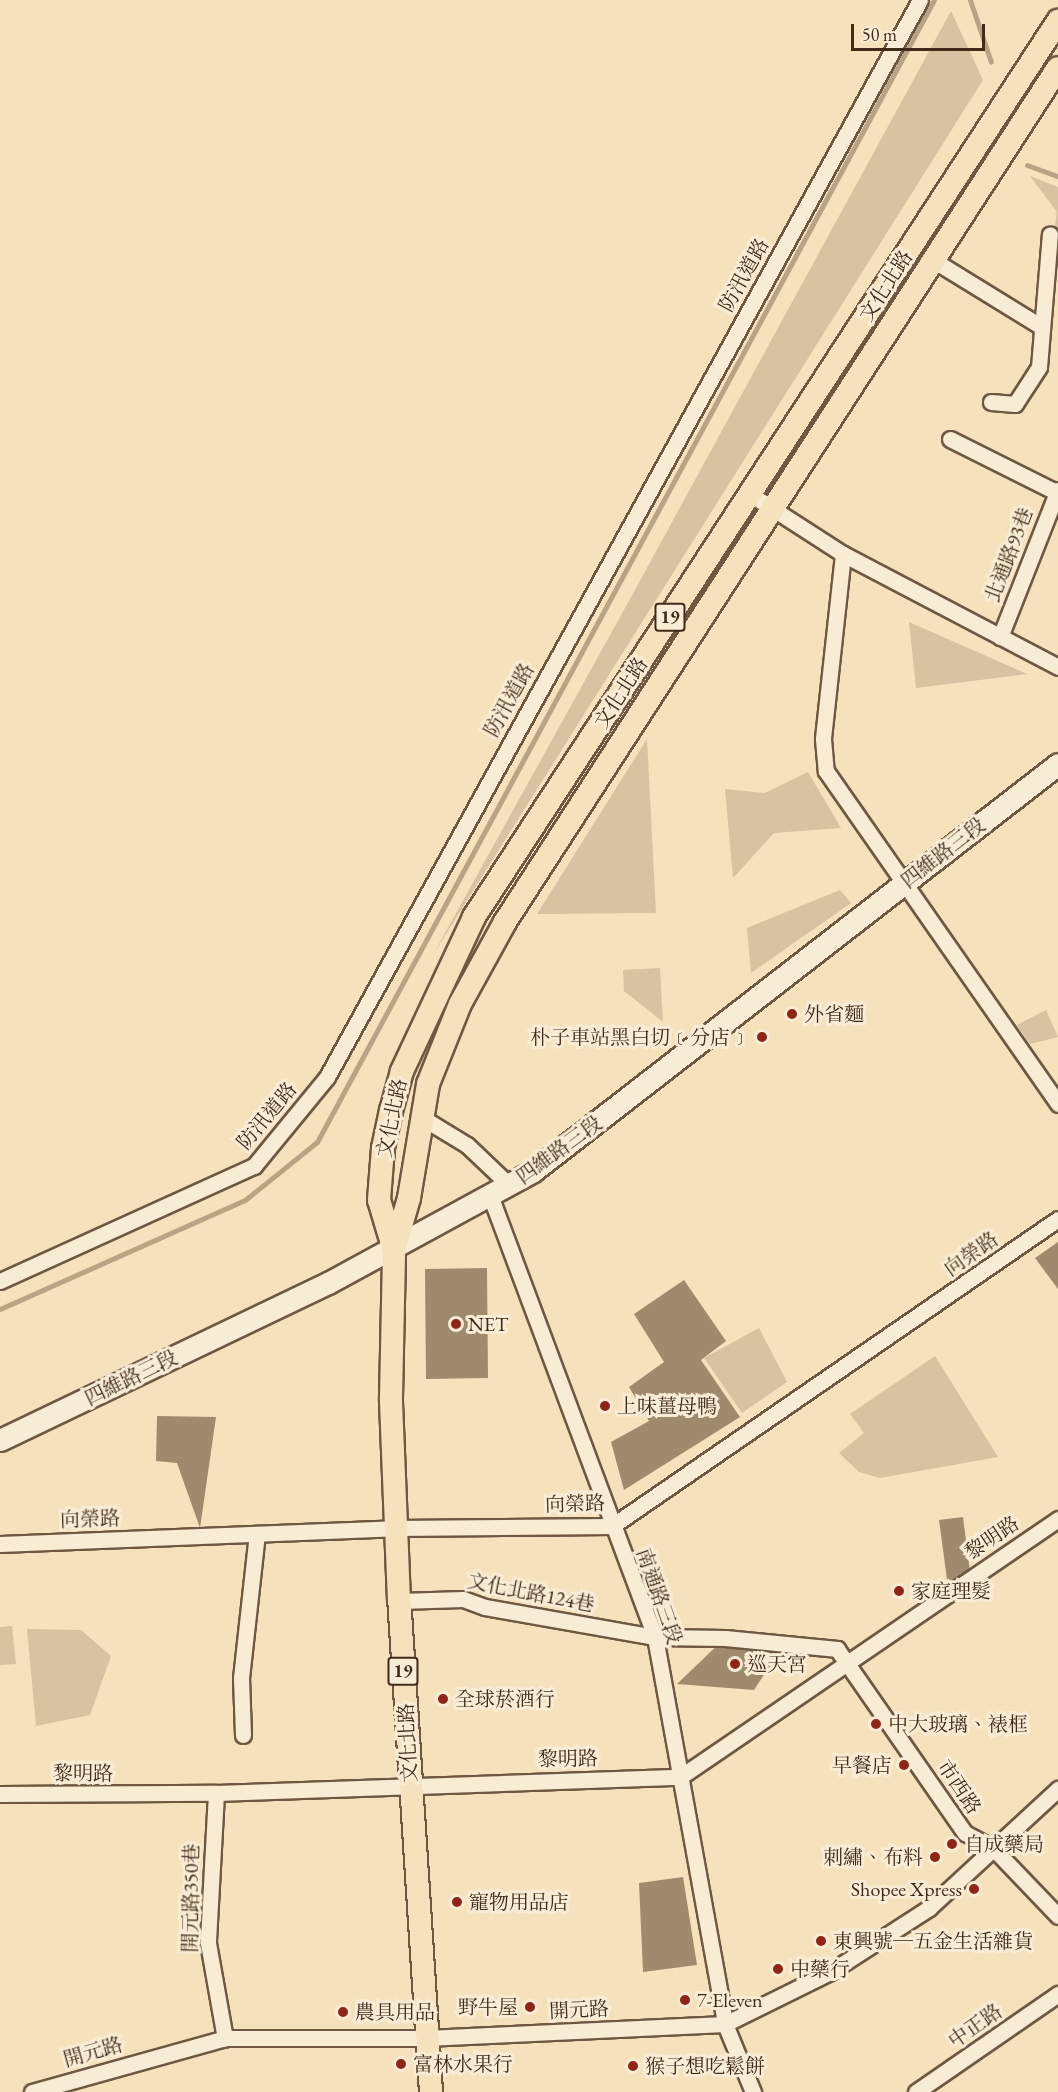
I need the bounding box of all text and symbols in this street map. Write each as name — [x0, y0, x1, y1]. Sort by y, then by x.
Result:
scale bar — [854, 12, 988, 50]
text: 50 m — [862, 23, 897, 46]
street label: 防汛道路 — [714, 234, 774, 316]
street label: 文化北路 — [854, 246, 918, 326]
street label: 北通路93巷 — [980, 504, 1038, 606]
road number: 19 — [654, 602, 686, 632]
street label: 文化北路 — [589, 653, 653, 733]
street label: 防汛道路 — [479, 659, 539, 741]
street label: 四維路三段 — [896, 813, 990, 893]
place label: 外省麵 — [804, 1002, 864, 1026]
marker: 外省麵 — [785, 1007, 799, 1021]
place label: 朴子車站黑白切﹝分店﹞ — [530, 1025, 750, 1049]
marker: 朴子車站黑白切﹝分店﹞ — [755, 1030, 769, 1044]
street label: 文化北路 — [372, 1076, 412, 1160]
street label: 防汛道路 — [232, 1078, 302, 1154]
street label: 四維路三段 — [511, 1111, 607, 1189]
street label: 向榮路 — [940, 1227, 1002, 1281]
place label: NET — [468, 1312, 509, 1336]
marker: NET — [449, 1317, 463, 1331]
street label: 四維路三段 — [81, 1345, 181, 1411]
place label: 上味薑母鴨 — [617, 1394, 717, 1418]
marker: 上味薑母鴨 — [598, 1399, 612, 1413]
street label: 向榮路 — [545, 1491, 605, 1517]
street label: 向榮路 — [60, 1506, 120, 1532]
street label: 黎明路 — [960, 1511, 1024, 1565]
street label: 南通路三段 — [631, 1545, 687, 1647]
street label: 文化北路124巷 — [465, 1569, 597, 1617]
place label: 家庭理髮 — [911, 1579, 991, 1603]
marker: 家庭理髮 — [892, 1584, 906, 1598]
place label: 巡天宮 — [747, 1652, 807, 1676]
road number: 19 — [386, 1656, 420, 1686]
marker: 巡天宮 — [728, 1657, 742, 1671]
place label: 全球菸酒行 — [455, 1687, 555, 1711]
marker: 全球菸酒行 — [436, 1692, 450, 1706]
street label: 文化北路 — [394, 1702, 422, 1784]
place label: 中大玻璃、裱框 — [888, 1712, 1028, 1736]
marker: 中大玻璃、裱框 — [869, 1717, 883, 1731]
street label: 黎明路 — [538, 1746, 598, 1772]
place label: 早餐店 — [832, 1753, 892, 1777]
street label: 市西路 — [932, 1755, 986, 1819]
marker: 早餐店 — [897, 1758, 911, 1772]
street label: 黎明路 — [53, 1761, 113, 1785]
place label: 自成藥局 — [964, 1832, 1044, 1856]
marker: 自成藥局 — [945, 1837, 959, 1851]
street label: 開元路350巷 — [178, 1843, 204, 1953]
place label: 刺繡、布料 — [823, 1845, 923, 1869]
marker: 刺繡、布料 — [928, 1850, 942, 1864]
place label: Shopee Xpress — [851, 1877, 962, 1901]
marker: Shopee Xpress — [967, 1882, 981, 1896]
place label: 寵物用品店 — [469, 1890, 569, 1914]
marker: 寵物用品店 — [450, 1895, 464, 1909]
place label: 東興號─五金生活雜貨 — [833, 1929, 1033, 1953]
marker: 東興號─五金生活雜貨 — [814, 1934, 828, 1948]
place label: 中藥行 — [790, 1957, 850, 1981]
marker: 中藥行 — [771, 1962, 785, 1976]
place label: 7-Eleven — [697, 1988, 763, 2012]
marker: 7-Eleven — [678, 1993, 692, 2007]
place label: 野牛屋 — [458, 1995, 518, 2019]
street label: 開元路 — [548, 1996, 610, 2024]
street label: 中正路 — [944, 1999, 1006, 2053]
place label: 農具用品 — [355, 2000, 435, 2024]
marker: 野牛屋 — [523, 2000, 537, 2014]
marker: 農具用品 — [336, 2005, 350, 2019]
street label: 開元路 — [61, 2032, 125, 2072]
place label: 富林水果行 — [413, 2052, 513, 2076]
place label: 猴子想吃鬆餅 — [645, 2054, 765, 2078]
marker: 富林水果行 — [394, 2057, 408, 2071]
marker: 猴子想吃鬆餅 — [626, 2059, 640, 2073]

